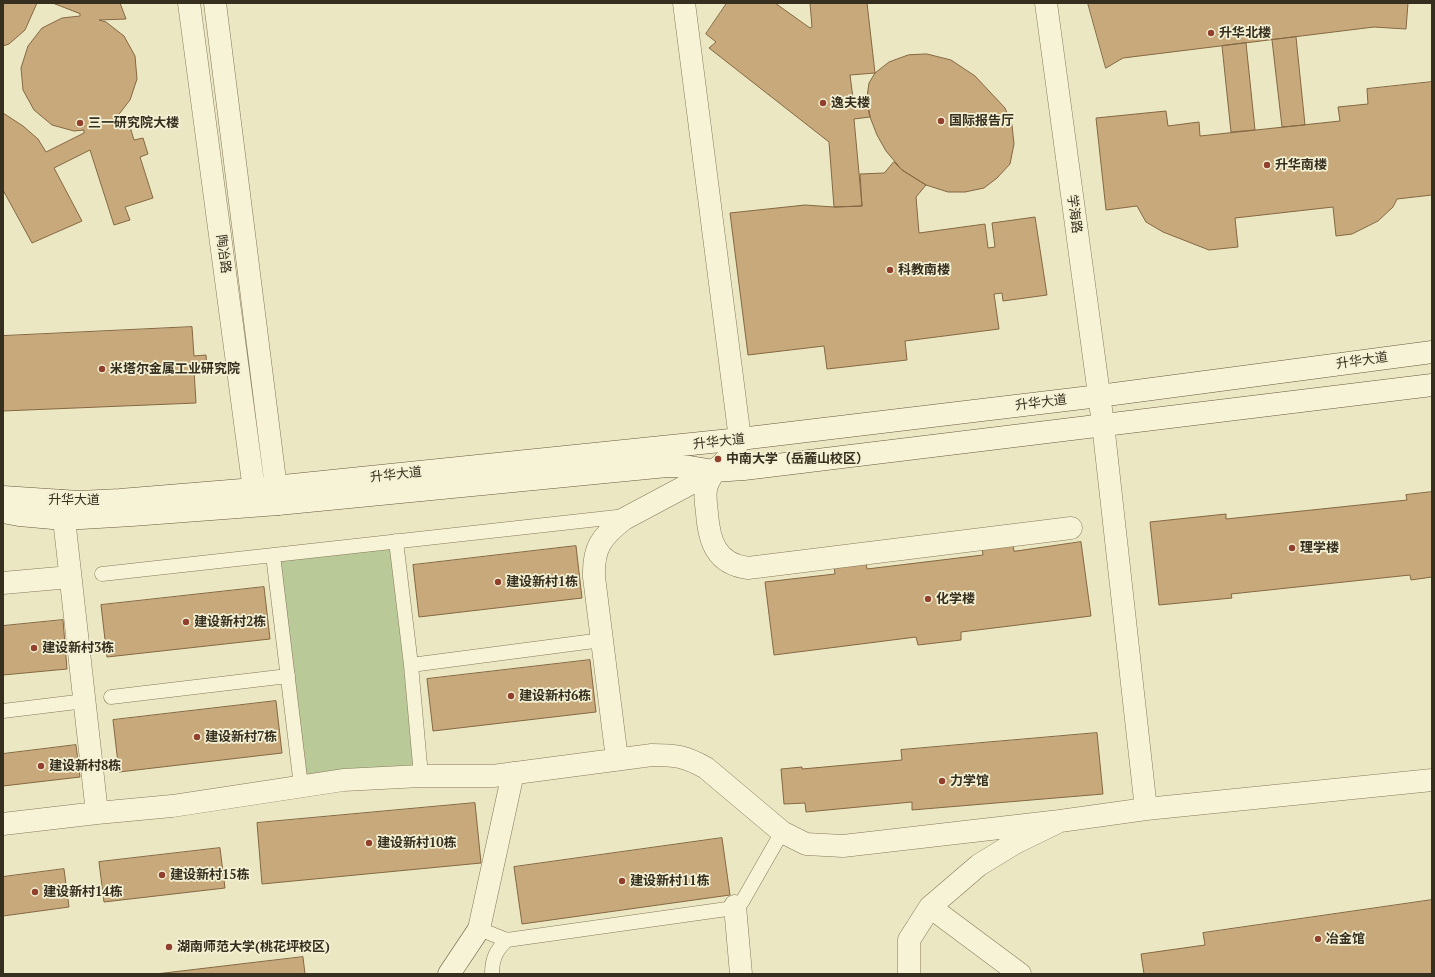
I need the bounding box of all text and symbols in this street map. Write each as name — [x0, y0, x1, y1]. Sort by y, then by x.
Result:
place label: 升华北楼 — [1219, 25, 1271, 41]
marker: 升华北楼 — [1206, 28, 1216, 38]
place label: 逸夫楼 — [831, 95, 870, 111]
marker: 逸夫楼 — [818, 98, 828, 108]
place label: 国际报告厅 — [949, 113, 1014, 129]
place label: 三一研究院大楼 — [88, 115, 179, 131]
marker: 国际报告厅 — [936, 116, 946, 126]
marker: 三一研究院大楼 — [75, 118, 85, 128]
place label: 升华南楼 — [1275, 157, 1327, 173]
marker: 升华南楼 — [1262, 160, 1272, 170]
street label: 学海路 — [1064, 194, 1084, 234]
street label: 陶冶路 — [213, 234, 233, 274]
place label: 科教南楼 — [898, 262, 950, 278]
marker: 科教南楼 — [885, 265, 895, 275]
street label: 升华大道 — [1335, 350, 1389, 372]
place label: 米塔尔金属工业研究院 — [110, 361, 240, 377]
marker: 米塔尔金属工业研究院 — [97, 364, 107, 374]
street label: 升华大道 — [1014, 392, 1068, 414]
street label: 升华大道 — [692, 432, 746, 452]
place label: 中南大学（岳麓山校区） — [726, 451, 869, 467]
marker: 中南大学（岳麓山校区） — [713, 454, 723, 464]
street label: 升华大道 — [369, 465, 423, 485]
street label: 升华大道 — [48, 492, 100, 508]
place label: 理学楼 — [1300, 540, 1339, 556]
marker: 理学楼 — [1287, 543, 1297, 553]
place label: 建设新村1栋 — [506, 574, 578, 590]
marker: 建设新村1栋 — [493, 577, 503, 587]
place label: 化学楼 — [936, 591, 975, 607]
marker: 化学楼 — [923, 594, 933, 604]
place label: 建设新村2栋 — [194, 614, 266, 630]
marker: 建设新村2栋 — [181, 617, 191, 627]
place label: 建设新村3栋 — [42, 640, 114, 656]
marker: 建设新村3栋 — [29, 643, 39, 653]
place label: 建设新村6栋 — [519, 688, 591, 704]
marker: 建设新村6栋 — [506, 691, 516, 701]
place label: 建设新村7栋 — [205, 729, 277, 745]
marker: 建设新村7栋 — [192, 732, 202, 742]
place label: 建设新村8栋 — [49, 758, 121, 774]
marker: 建设新村8栋 — [36, 761, 46, 771]
place label: 力学馆 — [950, 773, 989, 789]
marker: 力学馆 — [937, 776, 947, 786]
place label: 建设新村10栋 — [377, 835, 457, 851]
marker: 建设新村10栋 — [364, 838, 374, 848]
place label: 建设新村15栋 — [170, 867, 250, 883]
marker: 建设新村15栋 — [157, 870, 167, 880]
place label: 建设新村11栋 — [630, 873, 710, 889]
marker: 建设新村11栋 — [617, 876, 627, 886]
place label: 建设新村14栋 — [43, 884, 123, 900]
marker: 建设新村14栋 — [30, 887, 40, 897]
place label: 冶金馆 — [1326, 931, 1365, 947]
marker: 冶金馆 — [1313, 934, 1323, 944]
place label: 湖南师范大学(桃花坪校区) — [177, 939, 330, 955]
marker: 湖南师范大学(桃花坪校区) — [164, 942, 174, 952]

